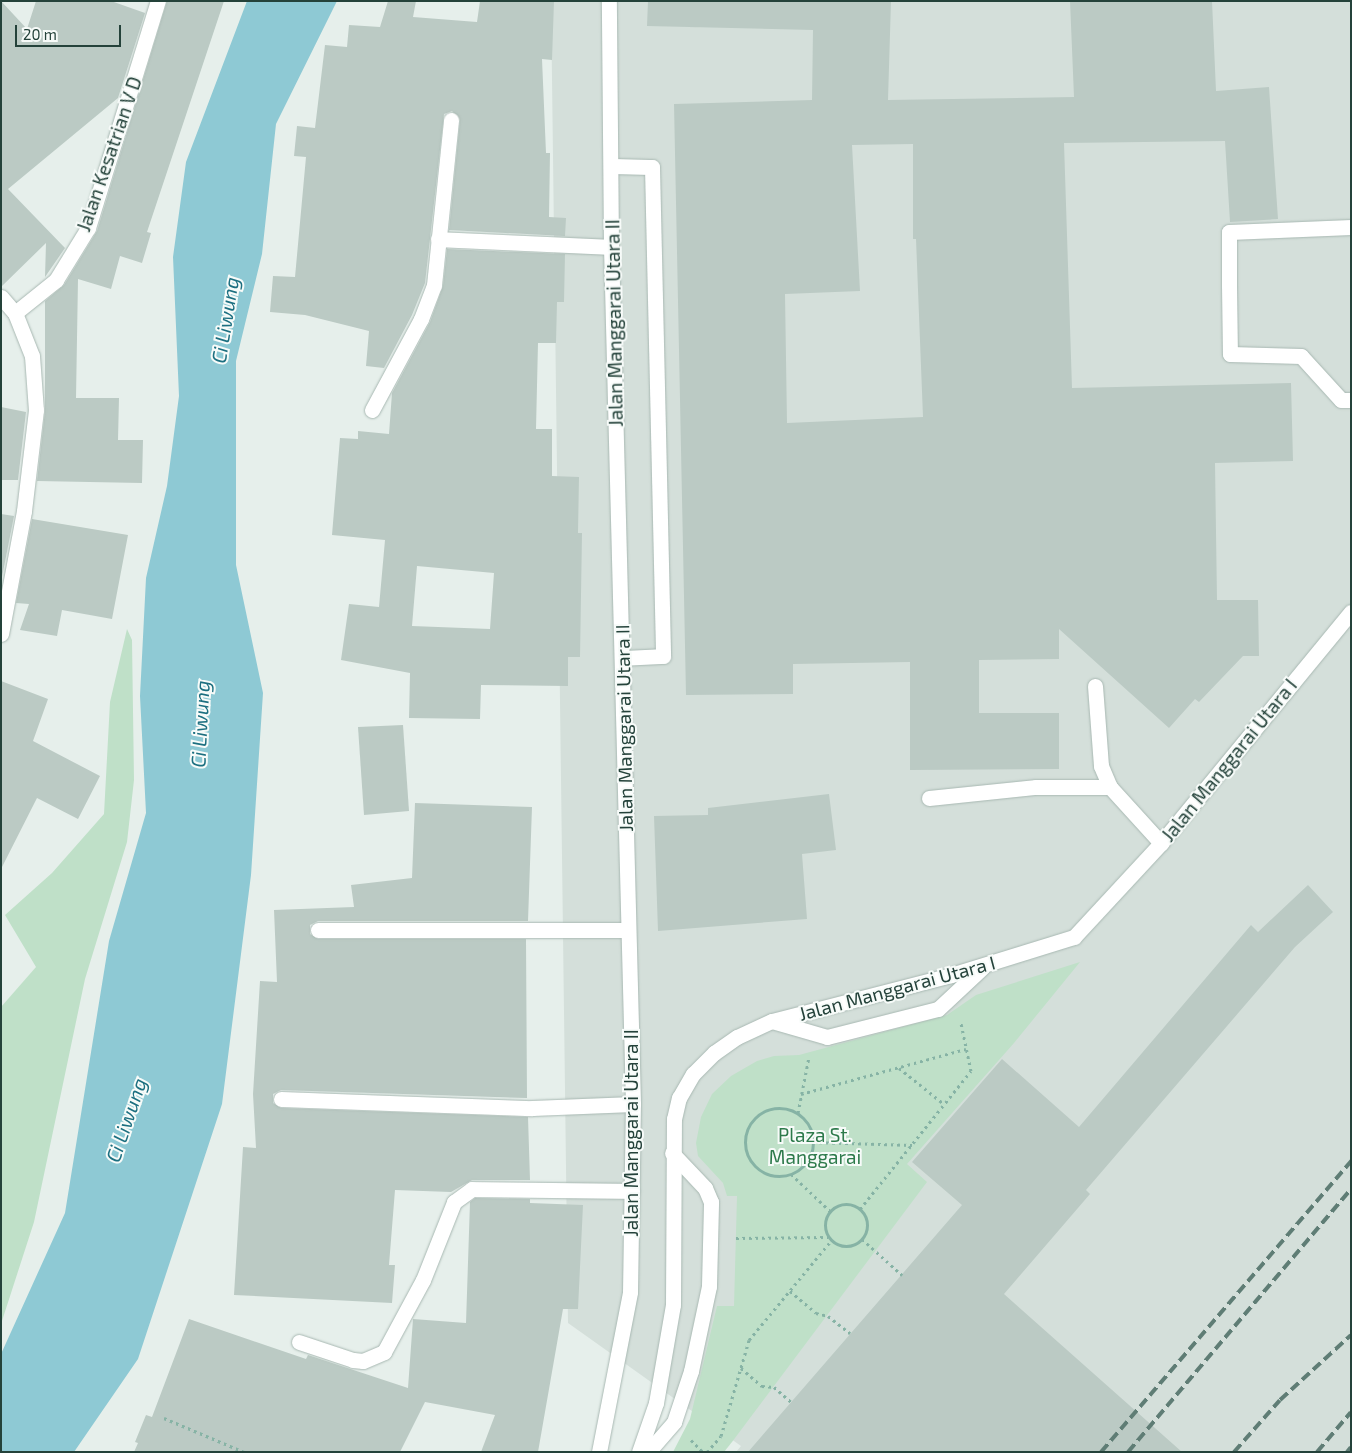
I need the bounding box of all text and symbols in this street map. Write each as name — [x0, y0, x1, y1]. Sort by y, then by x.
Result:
scale bar — [18, 15, 124, 47]
text: 20 m — [23, 25, 57, 43]
street label: Jalan Kesatrian V D — [72, 73, 146, 235]
street label: Jalan Manggarai Utara II — [601, 219, 627, 427]
water label: Ci Liwung — [206, 275, 244, 365]
street label: Jalan Manggarai Utara II — [611, 624, 637, 832]
street label: Jalan Manggarai Utara I — [1156, 674, 1302, 846]
water label: Ci Liwung — [186, 680, 214, 768]
street label: Jalan Manggarai Utara I — [796, 951, 998, 1025]
street label: Jalan Manggarai Utara II — [620, 1029, 642, 1237]
water label: Ci Liwung — [100, 1075, 152, 1165]
park label: Plaza St. Manggarai — [769, 1124, 861, 1168]

